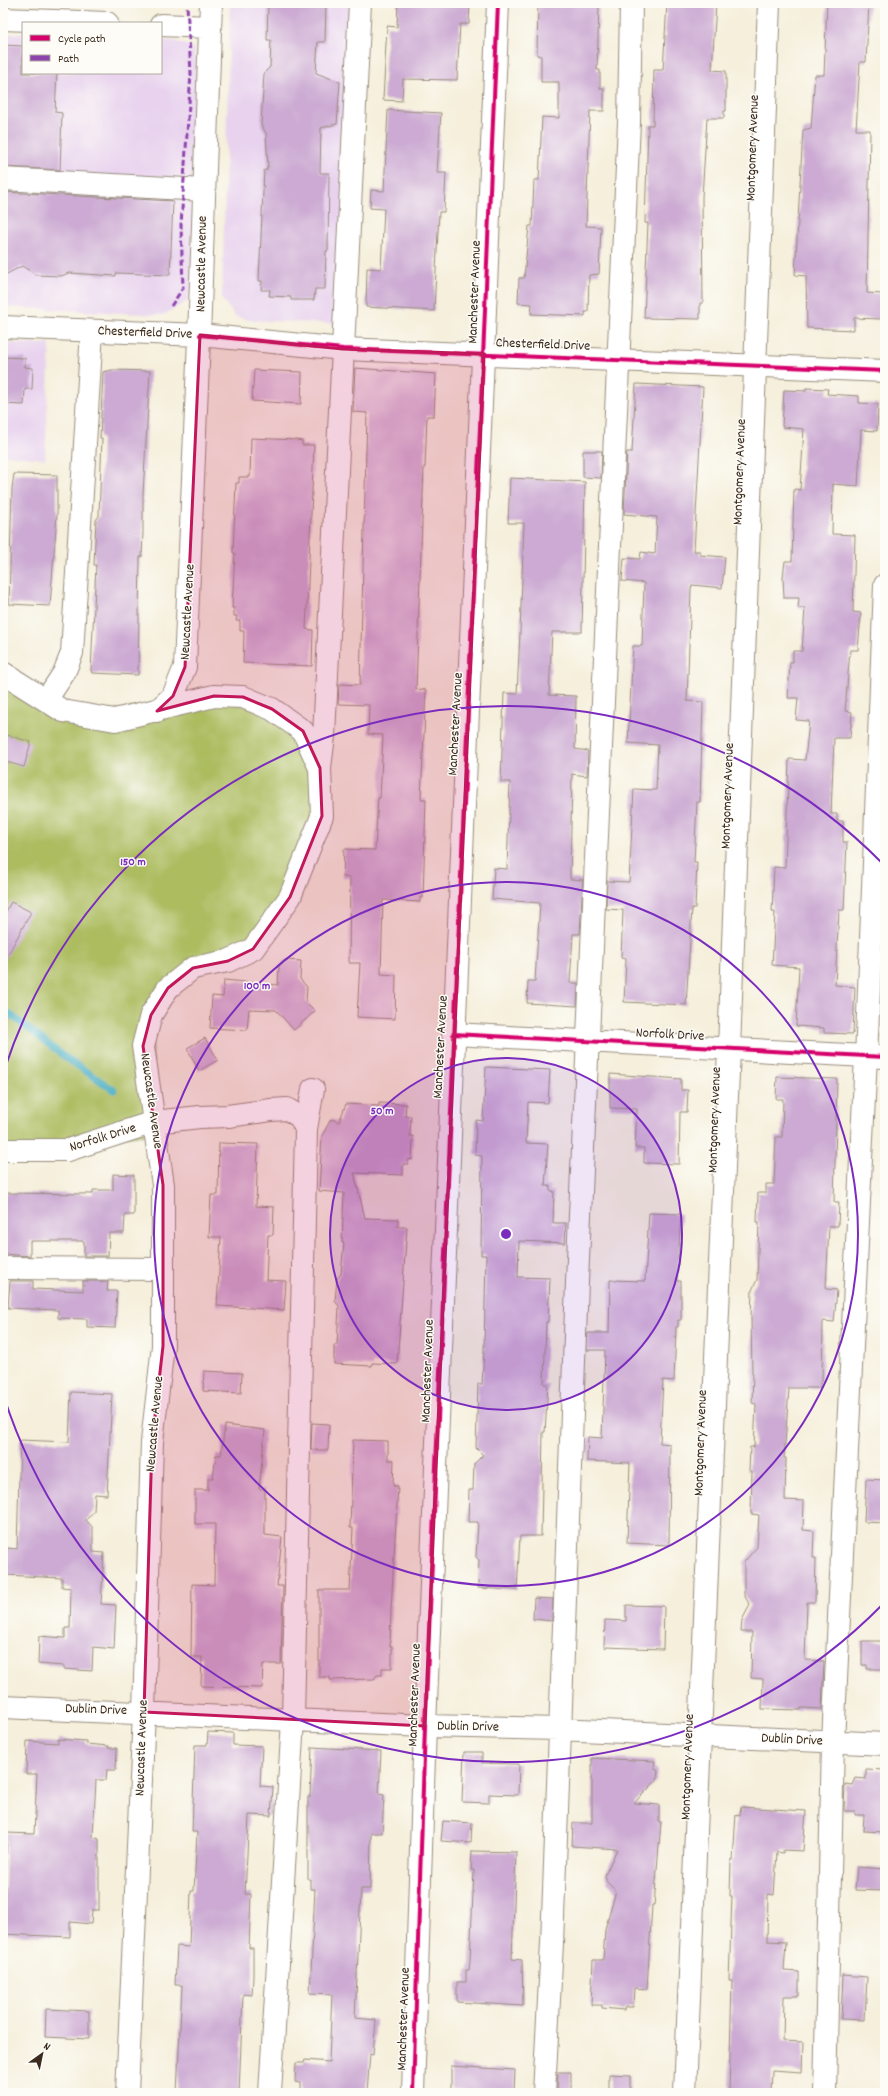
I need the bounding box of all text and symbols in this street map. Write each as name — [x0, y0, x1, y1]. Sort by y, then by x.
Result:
legend — [22, 22, 162, 74]
text: Cycle path — [58, 31, 106, 48]
text: Path — [58, 51, 79, 68]
street label: Montgomery Avenue — [741, 94, 765, 202]
street label: Newcastle Avenue — [191, 216, 213, 312]
street label: Manchester Avenue — [463, 240, 487, 344]
street label: Chesterfield Drive — [97, 321, 193, 345]
street label: Chesterfield Drive — [495, 333, 591, 357]
street label: Montgomery Avenue — [728, 418, 752, 526]
street label: Newcastle Avenue — [175, 563, 201, 661]
street label: Manchester Avenue — [443, 672, 469, 776]
street label: Montgomery Avenue — [716, 742, 740, 850]
text: 150 m — [120, 854, 146, 871]
text: 100 m — [244, 978, 270, 995]
street label: Manchester Avenue — [428, 995, 454, 1099]
street label: Norfolk Drive — [635, 1023, 705, 1047]
street label: Newcastle Avenue — [134, 1052, 168, 1150]
street label: Montgomery Avenue — [703, 1066, 727, 1174]
text: 50 m — [370, 1103, 394, 1120]
street label: Norfolk Drive — [67, 1118, 139, 1158]
centre of rings — [499, 1227, 513, 1241]
street label: Manchester Avenue — [416, 1319, 440, 1423]
street label: Newcastle Avenue — [141, 1375, 169, 1473]
street label: Montgomery Avenue — [689, 1389, 713, 1497]
street label: Manchester Avenue — [403, 1643, 427, 1747]
street label: Dublin Drive — [65, 1699, 127, 1721]
street label: Newcastle Avenue — [130, 1700, 154, 1796]
street label: Montgomery Avenue — [676, 1713, 700, 1821]
street label: Dublin Drive — [437, 1716, 499, 1738]
street label: Dublin Drive — [761, 1728, 823, 1752]
street label: Manchester Avenue — [392, 1967, 416, 2071]
north arrow — [22, 2034, 62, 2074]
text: N — [40, 2039, 53, 2056]

